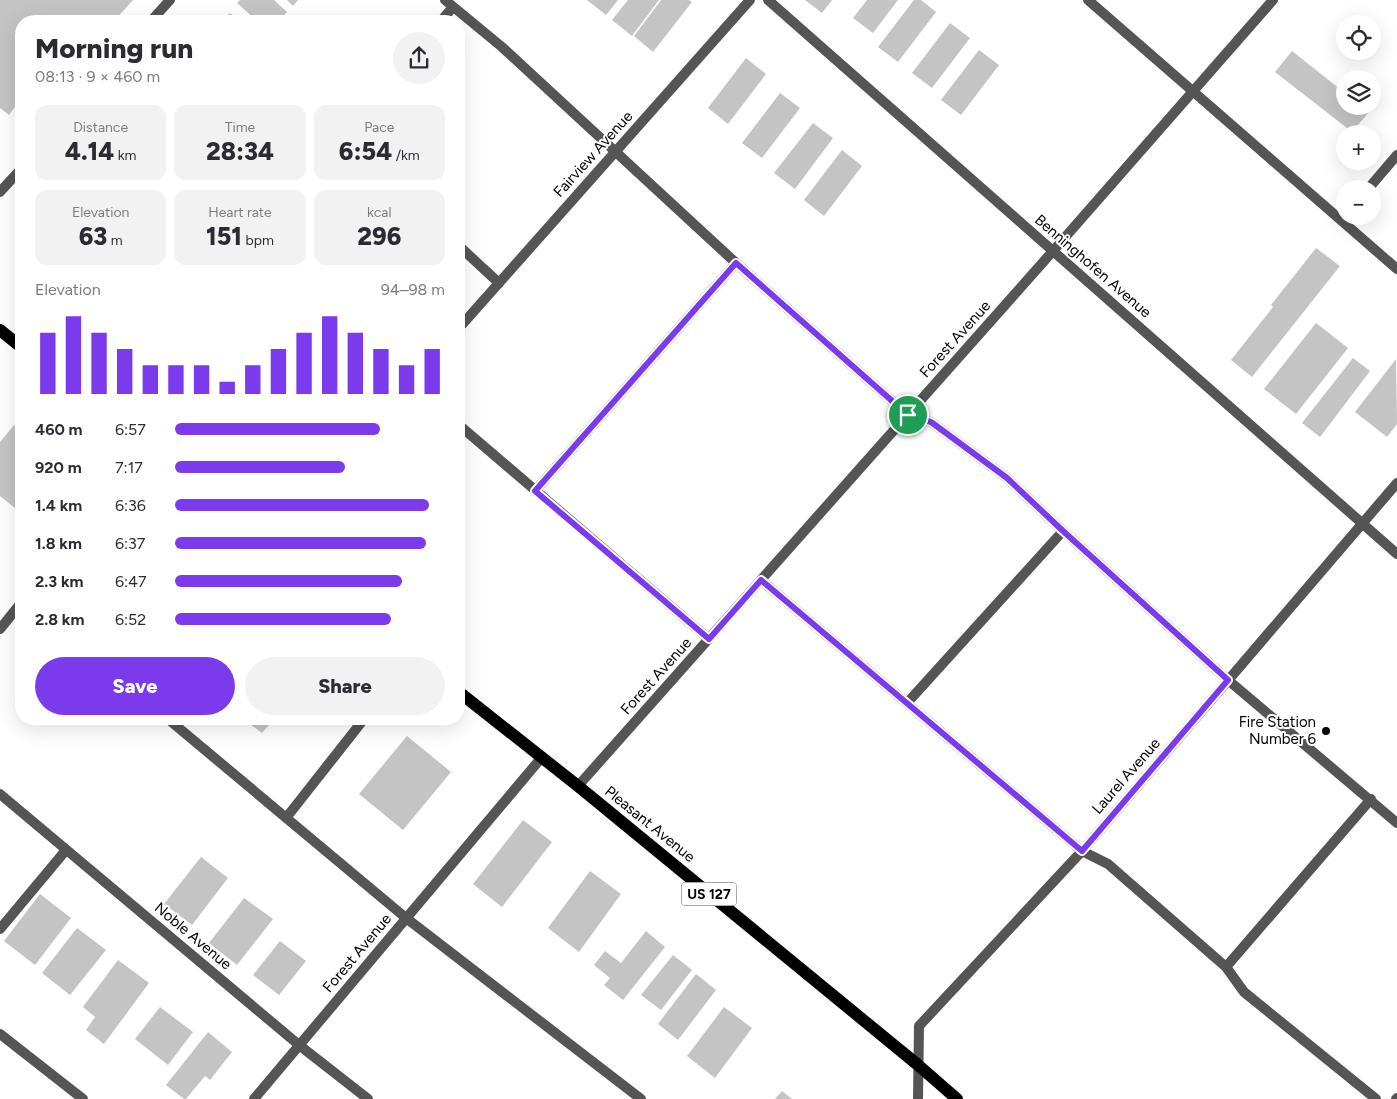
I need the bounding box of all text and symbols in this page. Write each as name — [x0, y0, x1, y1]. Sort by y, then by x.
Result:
map controls — [1336, 15, 1381, 225]
button: locate — [1336, 15, 1381, 60]
text: Morning run — [35, 31, 193, 65]
button: share — [393, 32, 445, 84]
text: 08:13 · 9 × 460 m — [35, 67, 160, 86]
button: layers — [1336, 70, 1381, 115]
street label: Fairview Avenue — [550, 107, 636, 201]
text: Distance — [73, 119, 128, 136]
text: Time — [225, 119, 255, 136]
text: Pace — [364, 119, 394, 136]
button: + — [1336, 125, 1381, 170]
text: 4.14 — [65, 136, 114, 166]
text: 28:34 — [206, 136, 274, 166]
text: 6:54 — [339, 136, 392, 166]
text: km — [114, 147, 136, 164]
text: /km — [392, 147, 420, 164]
button: − — [1336, 180, 1381, 225]
text: Elevation — [72, 204, 129, 221]
text: Heart rate — [208, 204, 272, 221]
text: kcal — [367, 204, 392, 221]
street label: Benninghofen Avenue — [1031, 211, 1155, 321]
text: 63 — [79, 221, 107, 251]
text: 151 — [206, 221, 242, 251]
text: 296 — [357, 221, 401, 251]
text: m — [107, 232, 123, 249]
text: bpm — [242, 232, 274, 249]
text: Elevation — [35, 280, 101, 299]
text: 94–98 m — [381, 280, 445, 299]
street label: Forest Avenue — [916, 297, 994, 381]
pin — [887, 394, 929, 436]
icon: arrive — [894, 401, 922, 429]
text: 460 m — [35, 420, 83, 439]
text: 6:57 — [115, 420, 146, 439]
text: 920 m — [35, 458, 82, 477]
text: 7:17 — [115, 458, 143, 477]
text: 1.4 km — [35, 496, 82, 515]
text: 6:36 — [115, 496, 146, 515]
text: 1.8 km — [35, 534, 82, 553]
text: 6:37 — [115, 534, 145, 553]
text: 2.3 km — [35, 572, 84, 591]
text: 6:47 — [115, 572, 147, 591]
text: 2.8 km — [35, 610, 84, 629]
text: 6:52 — [115, 610, 146, 629]
street label: Forest Avenue — [617, 634, 695, 718]
button: Save — [35, 657, 235, 715]
button: Share — [245, 657, 445, 715]
place label: Fire Station Number 6 — [1239, 713, 1317, 748]
marker: Fire Station Number 6 — [1320, 725, 1332, 737]
street label: Laurel Avenue — [1088, 734, 1164, 818]
street label: Pleasant Avenue — [601, 782, 699, 866]
road number: US 127 — [682, 882, 736, 906]
street label: Noble Avenue — [151, 899, 235, 973]
street label: Forest Avenue — [319, 910, 395, 996]

